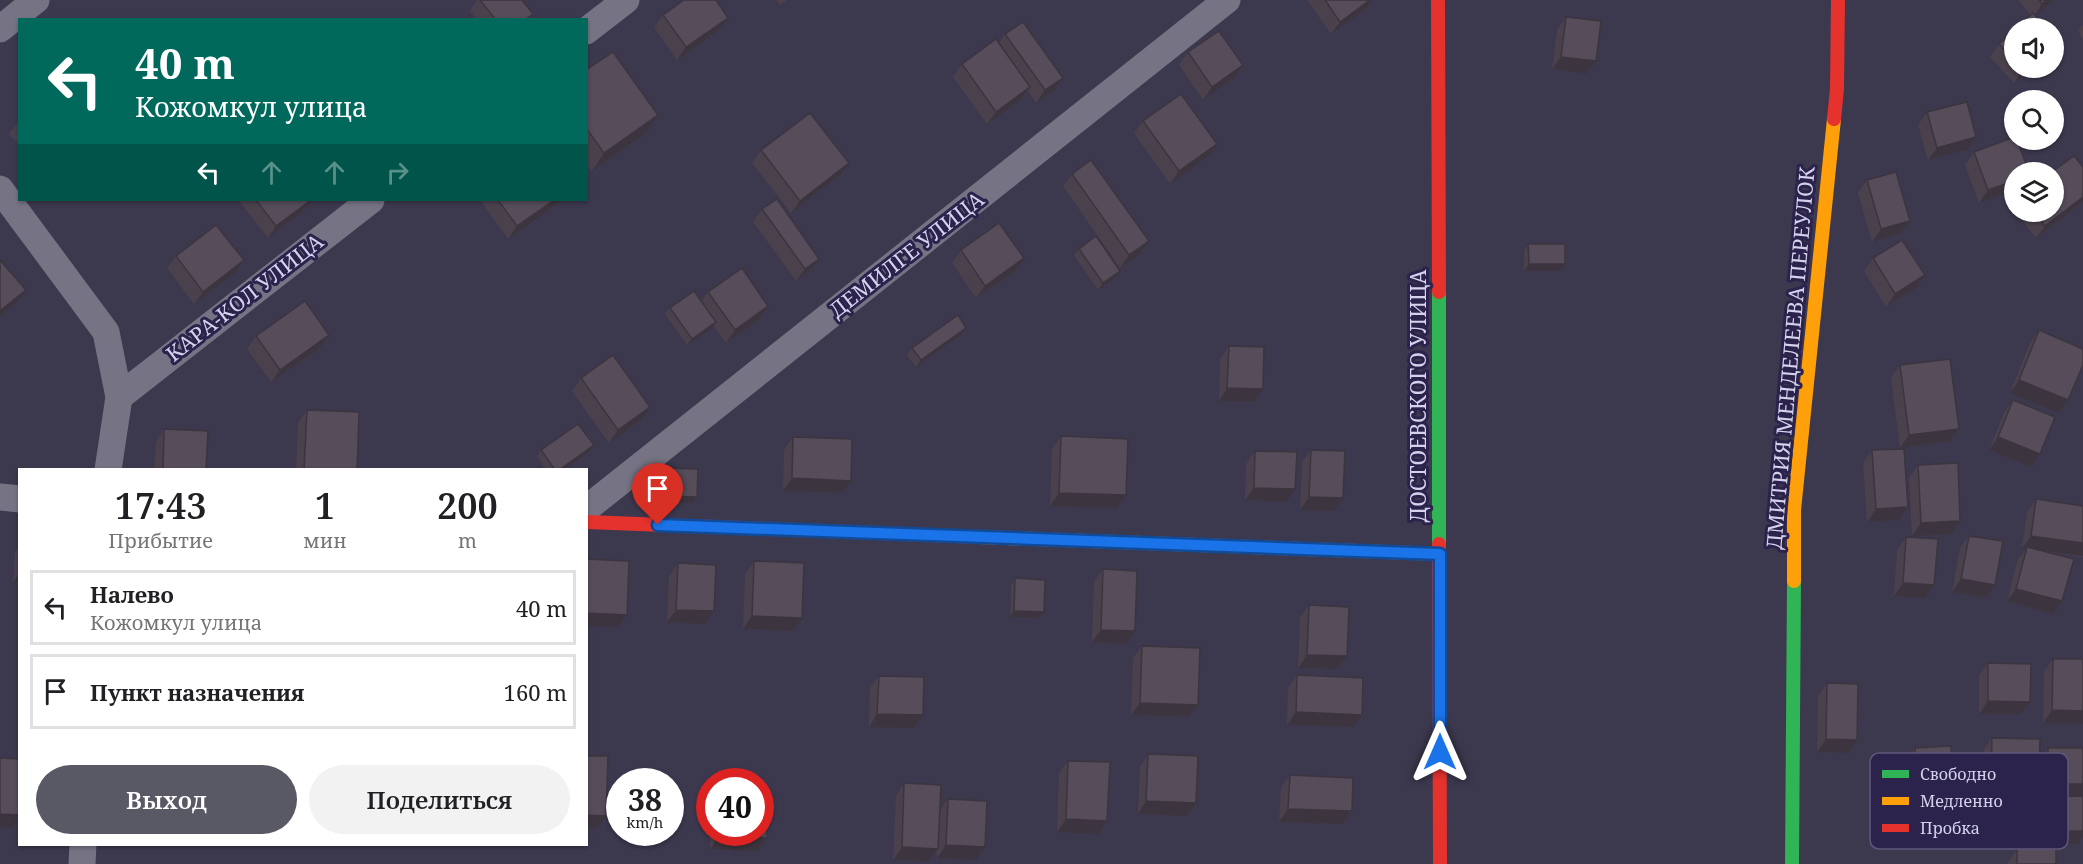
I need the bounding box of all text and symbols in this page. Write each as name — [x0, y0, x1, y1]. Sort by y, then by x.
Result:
map controls — [2004, 18, 2064, 222]
button: sound — [2004, 18, 2064, 78]
text: 40 m — [135, 34, 235, 91]
icon: left — [36, 42, 114, 120]
text: Кожомкул улица — [135, 88, 367, 125]
button: search — [2004, 90, 2064, 150]
icon: left — [192, 156, 225, 189]
icon: ahead — [255, 156, 288, 189]
icon: ahead — [318, 156, 351, 189]
icon: right — [381, 156, 414, 189]
button: layers — [2004, 162, 2064, 222]
street label: ДМИТРИЯ МЕНДЕЛЕЕВА ПЕРЕУЛОК — [1759, 165, 1821, 551]
street label: ДЕМИЛГЕ УЛИЦА — [823, 185, 990, 323]
street label: КАРА-КОЛ УЛИЦА — [160, 227, 329, 367]
street label: ДОСТОЕВСКОГО УЛИЦА — [1404, 269, 1432, 522]
pin — [632, 463, 683, 525]
icon: arrive — [641, 472, 674, 505]
text: 17:43 — [115, 481, 207, 530]
text: 1 — [315, 481, 335, 530]
text: 200 — [437, 481, 498, 530]
text: Прибытие — [108, 527, 213, 554]
text: мин — [303, 527, 347, 554]
text: m — [458, 527, 477, 554]
text: Налево — [90, 579, 174, 609]
icon: left — [39, 591, 72, 624]
text: 40 m — [516, 593, 567, 623]
text: Кожомкул улица — [90, 609, 262, 636]
icon: arrive — [39, 675, 72, 708]
text: Пункт назначения — [90, 677, 304, 707]
text: 160 m — [504, 677, 567, 707]
position arrow — [1408, 720, 1472, 784]
legend — [1870, 753, 2068, 849]
text: Свободно — [1920, 763, 1996, 785]
button: Выход — [36, 765, 297, 834]
button: Поделиться — [309, 765, 570, 834]
speed limit sign: 40 — [696, 768, 774, 846]
text: 38 — [628, 779, 662, 820]
text: Медленно — [1920, 790, 2003, 812]
text: km/h — [627, 812, 663, 832]
text: Пробка — [1920, 817, 1980, 839]

